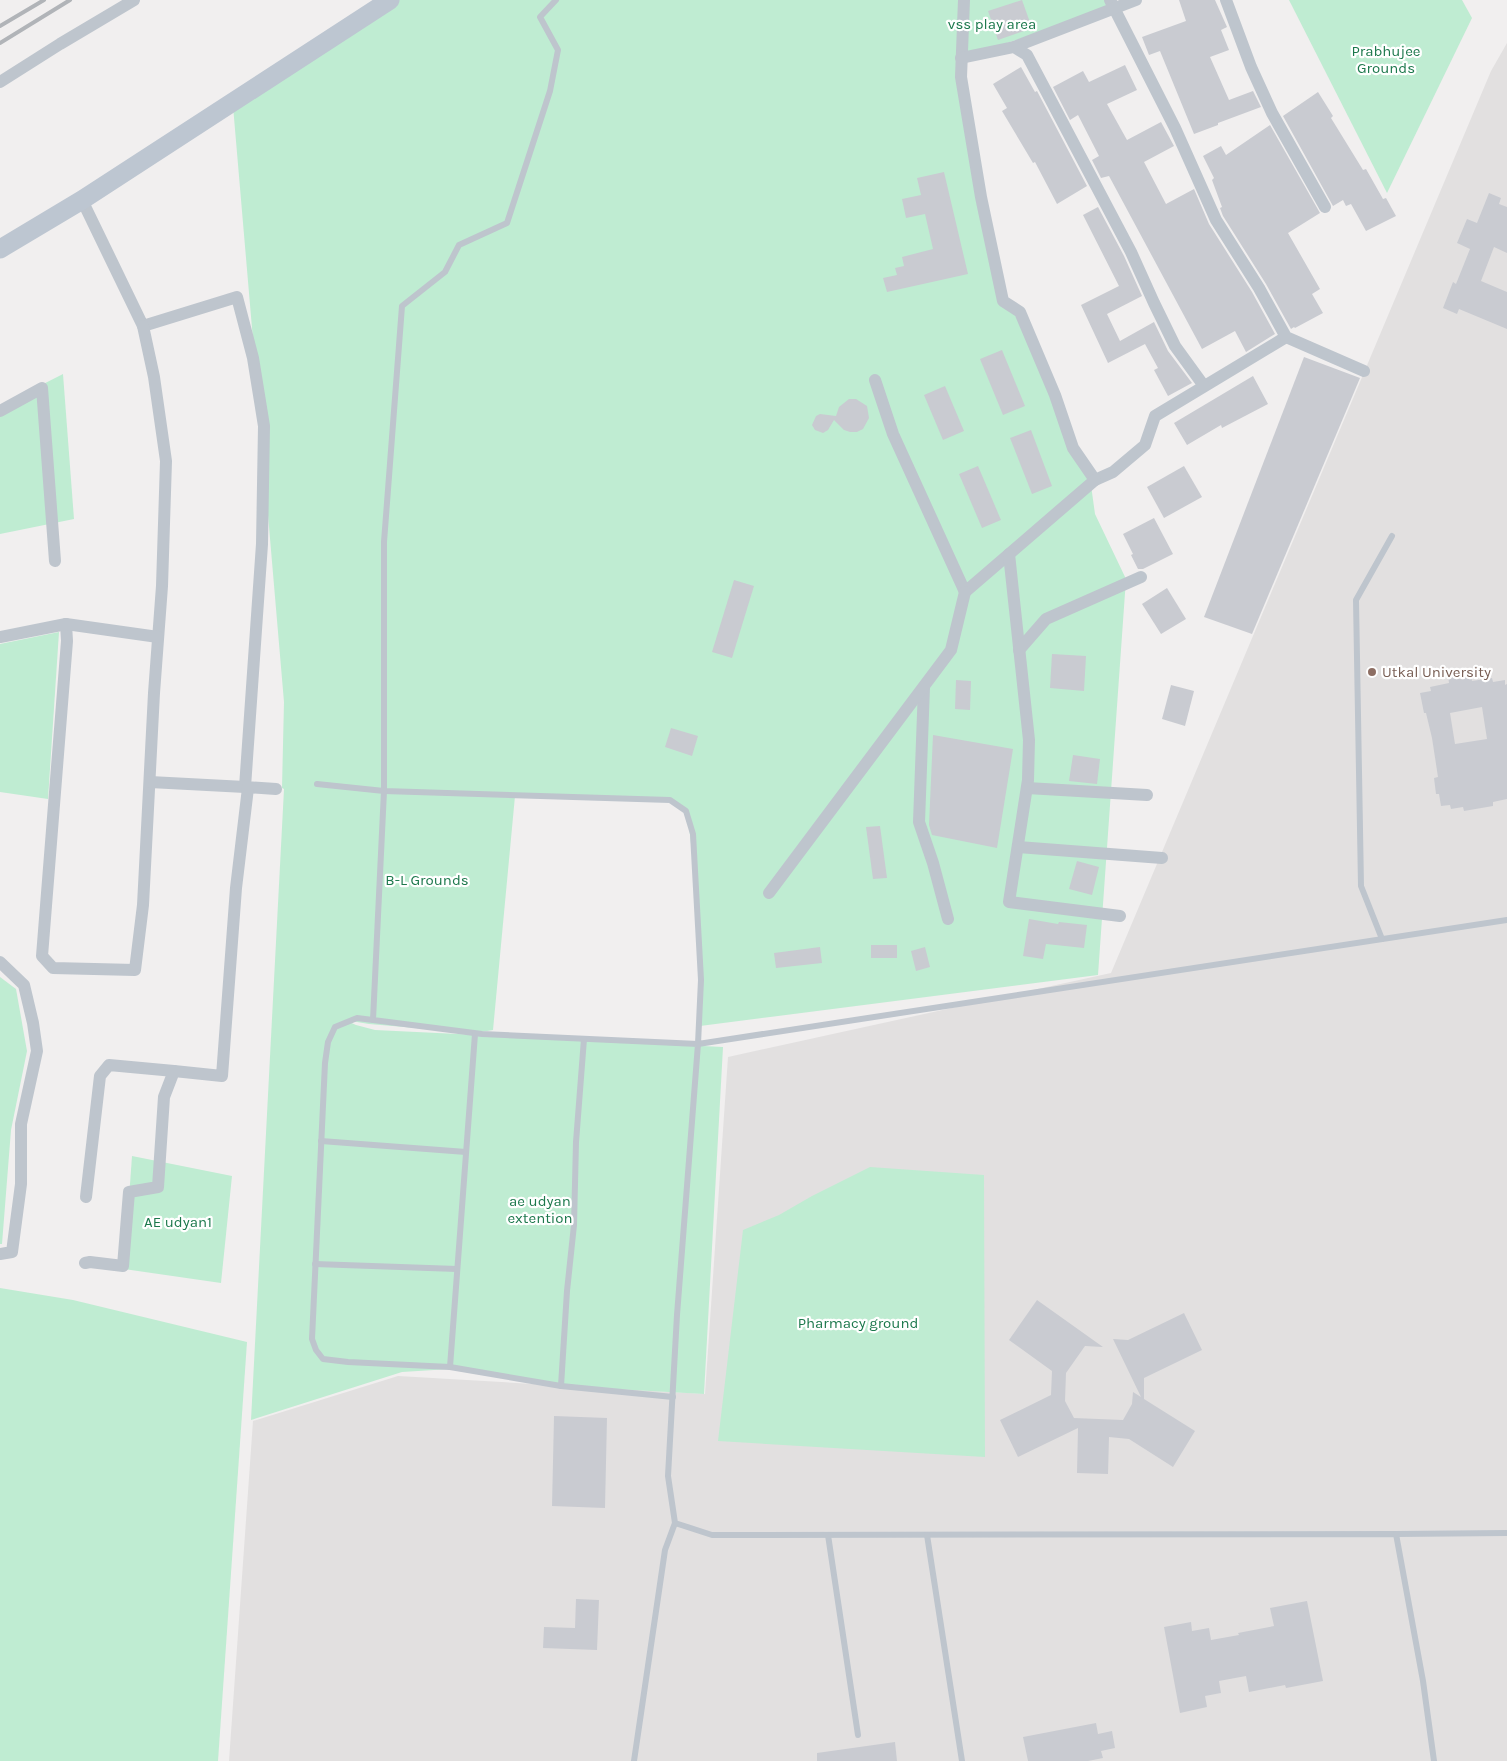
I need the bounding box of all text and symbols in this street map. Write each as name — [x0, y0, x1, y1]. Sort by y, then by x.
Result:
park label: vss play area — [948, 15, 1036, 33]
park label: Prabhujee Grounds — [1351, 42, 1421, 77]
place label: Utkal University — [1382, 663, 1491, 681]
marker: Utkal University — [1366, 666, 1378, 678]
park label: B-L Grounds — [385, 871, 469, 889]
park label: ae udyan extention — [507, 1192, 573, 1227]
park label: AE udyan1 — [144, 1213, 212, 1231]
park label: Pharmacy ground — [798, 1314, 918, 1332]

